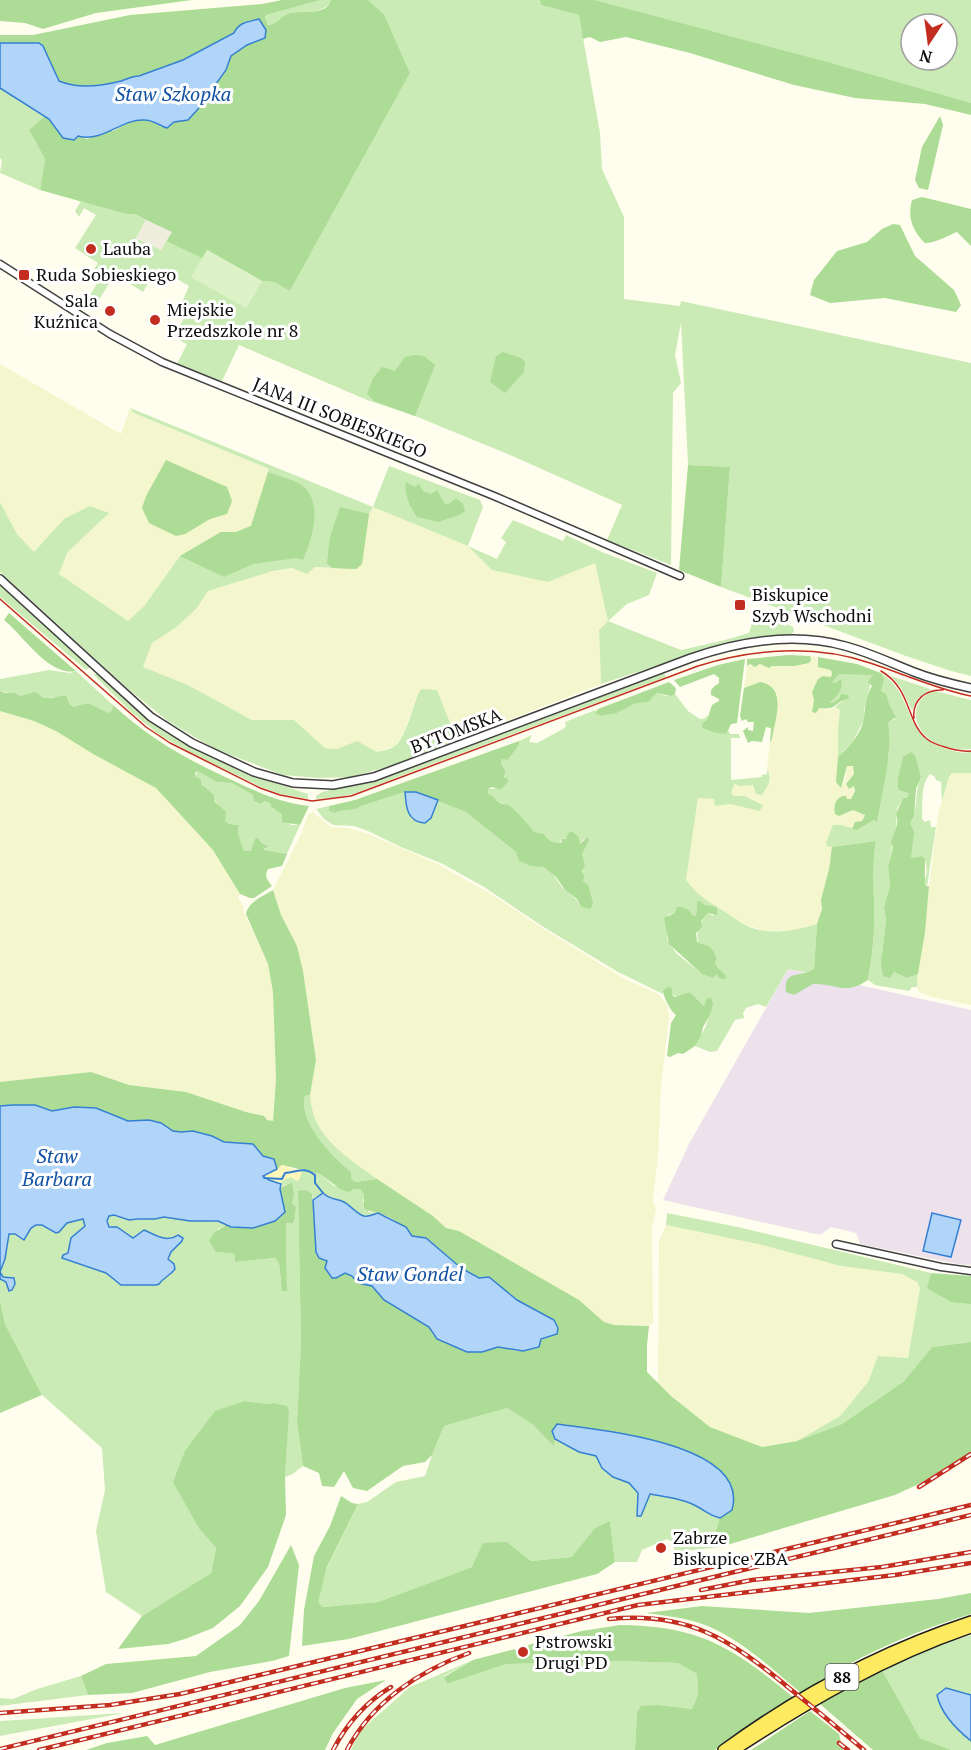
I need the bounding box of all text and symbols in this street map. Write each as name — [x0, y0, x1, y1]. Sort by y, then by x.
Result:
north arrow — [899, 12, 959, 72]
text: N — [917, 45, 934, 69]
water label: Staw Szkopka — [115, 80, 231, 107]
place label: Lauba — [103, 236, 151, 260]
marker: Lauba — [84, 242, 98, 256]
place label: Ruda Sobieskiego — [36, 262, 176, 286]
marker: Ruda Sobieskiego — [17, 268, 31, 282]
place label: Sala Kuźnica — [34, 288, 98, 333]
place label: Miejskie Przedszkole nr 8 — [167, 297, 298, 342]
marker: Sala Kuźnica — [103, 304, 117, 318]
marker: Miejskie Przedszkole nr 8 — [148, 313, 162, 327]
street label: JANA III SOBIESKIEGO — [250, 371, 431, 463]
place label: Biskupice Szyb Wschodni — [752, 582, 872, 627]
marker: Biskupice Szyb Wschodni — [733, 598, 747, 612]
street label: BYTOMSKA — [407, 702, 505, 758]
water label: Staw Barbara — [21, 1142, 92, 1192]
water label: Staw Gondel — [357, 1260, 464, 1287]
place label: Zabrze Biskupice ZBA — [673, 1525, 789, 1570]
marker: Zabrze Biskupice ZBA — [654, 1541, 668, 1555]
place label: Pstrowski Drugi PD — [535, 1629, 612, 1674]
marker: Pstrowski Drugi PD — [516, 1645, 530, 1659]
road number: 88 — [826, 1664, 858, 1690]

